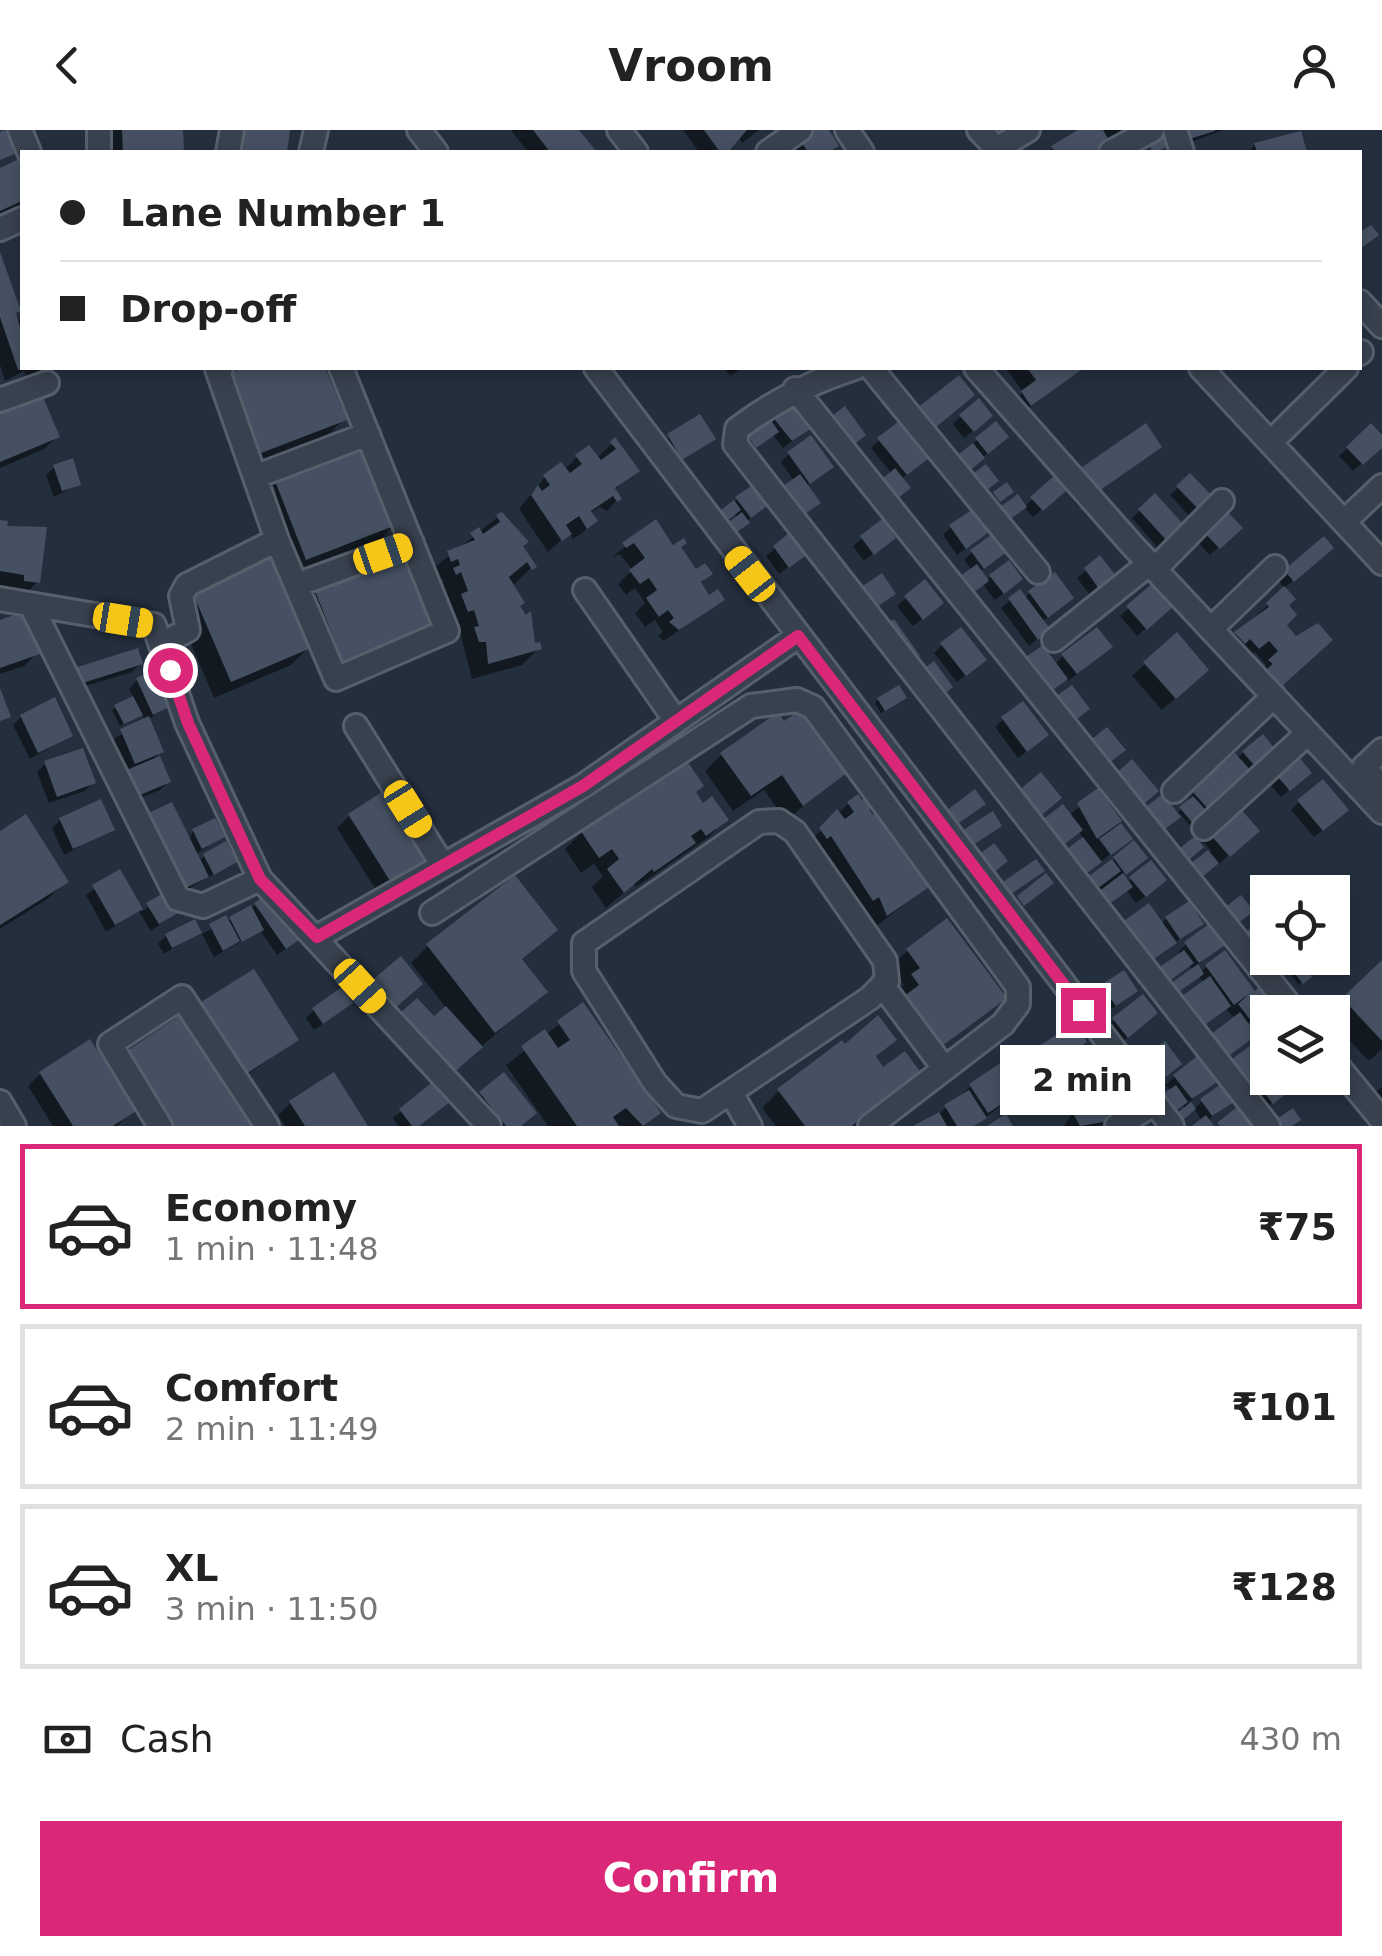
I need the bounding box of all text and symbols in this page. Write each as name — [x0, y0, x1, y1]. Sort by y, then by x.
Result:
icon: back — [40, 38, 95, 93]
icon: person — [1287, 38, 1342, 93]
text: Vroom — [608, 39, 774, 92]
text: Lane Number 1 — [120, 191, 446, 235]
text: Drop-off — [120, 287, 296, 331]
car — [350, 530, 416, 578]
car — [720, 541, 780, 607]
car — [91, 600, 155, 640]
route start — [148, 648, 193, 693]
car — [379, 776, 437, 842]
map controls — [1250, 875, 1350, 1095]
button: locate — [1250, 875, 1350, 975]
car — [329, 954, 391, 1018]
route end — [1061, 988, 1106, 1033]
button: layers — [1250, 995, 1350, 1095]
callout: 2 min — [1000, 1045, 1166, 1115]
text: 2 min — [1032, 1061, 1133, 1099]
icon: car — [45, 1182, 135, 1272]
text: Economy — [165, 1186, 357, 1230]
text: ₹75 — [1258, 1205, 1337, 1249]
text: 1 min · 11:48 — [165, 1230, 379, 1268]
icon: car — [45, 1362, 135, 1452]
text: Comfort — [165, 1366, 338, 1410]
text: ₹101 — [1231, 1385, 1337, 1429]
text: 2 min · 11:49 — [165, 1410, 379, 1448]
icon: car — [45, 1542, 135, 1632]
text: XL — [165, 1546, 219, 1590]
text: ₹128 — [1231, 1565, 1337, 1609]
text: 3 min · 11:50 — [165, 1590, 379, 1628]
icon: cash — [40, 1712, 95, 1767]
text: Cash — [120, 1717, 214, 1761]
text: 430 m — [1240, 1720, 1342, 1758]
button: Confirm — [40, 1821, 1342, 1936]

